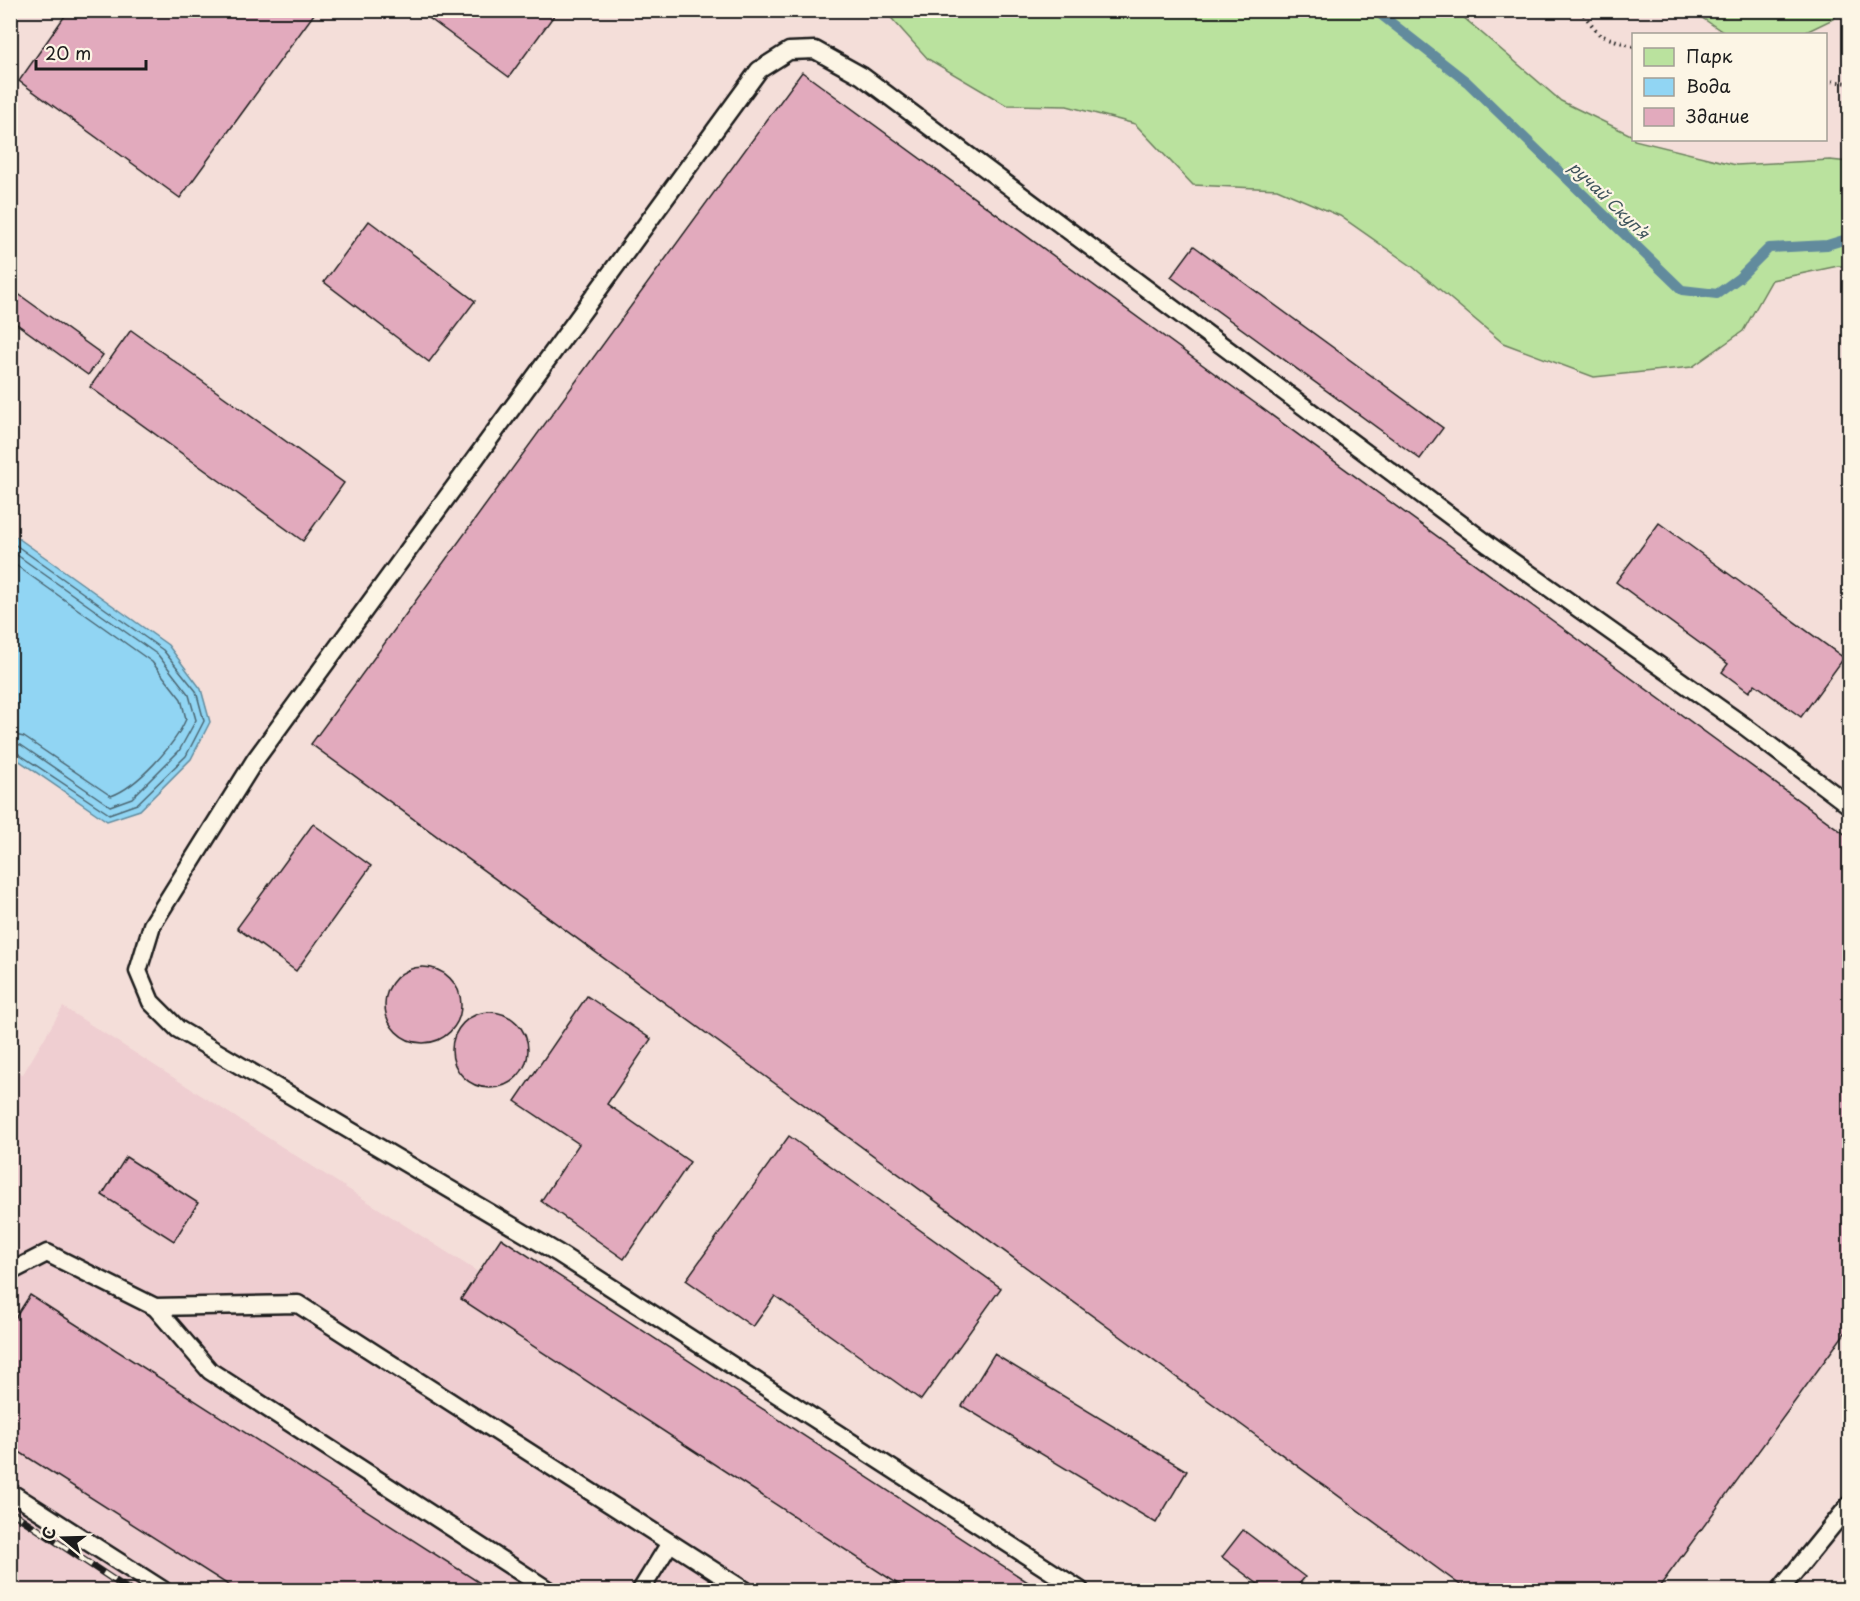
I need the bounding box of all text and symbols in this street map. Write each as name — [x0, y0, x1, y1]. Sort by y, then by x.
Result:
scale bar — [36, 33, 146, 71]
legend — [1632, 33, 1827, 141]
text: 20 m — [45, 39, 91, 66]
text: Парк — [1686, 42, 1733, 69]
text: Вода — [1686, 72, 1731, 99]
text: Здание — [1686, 102, 1749, 129]
water label: ручай Скупʼя — [1565, 155, 1656, 244]
north arrow — [33, 1508, 93, 1568]
text: С — [35, 1523, 61, 1542]

